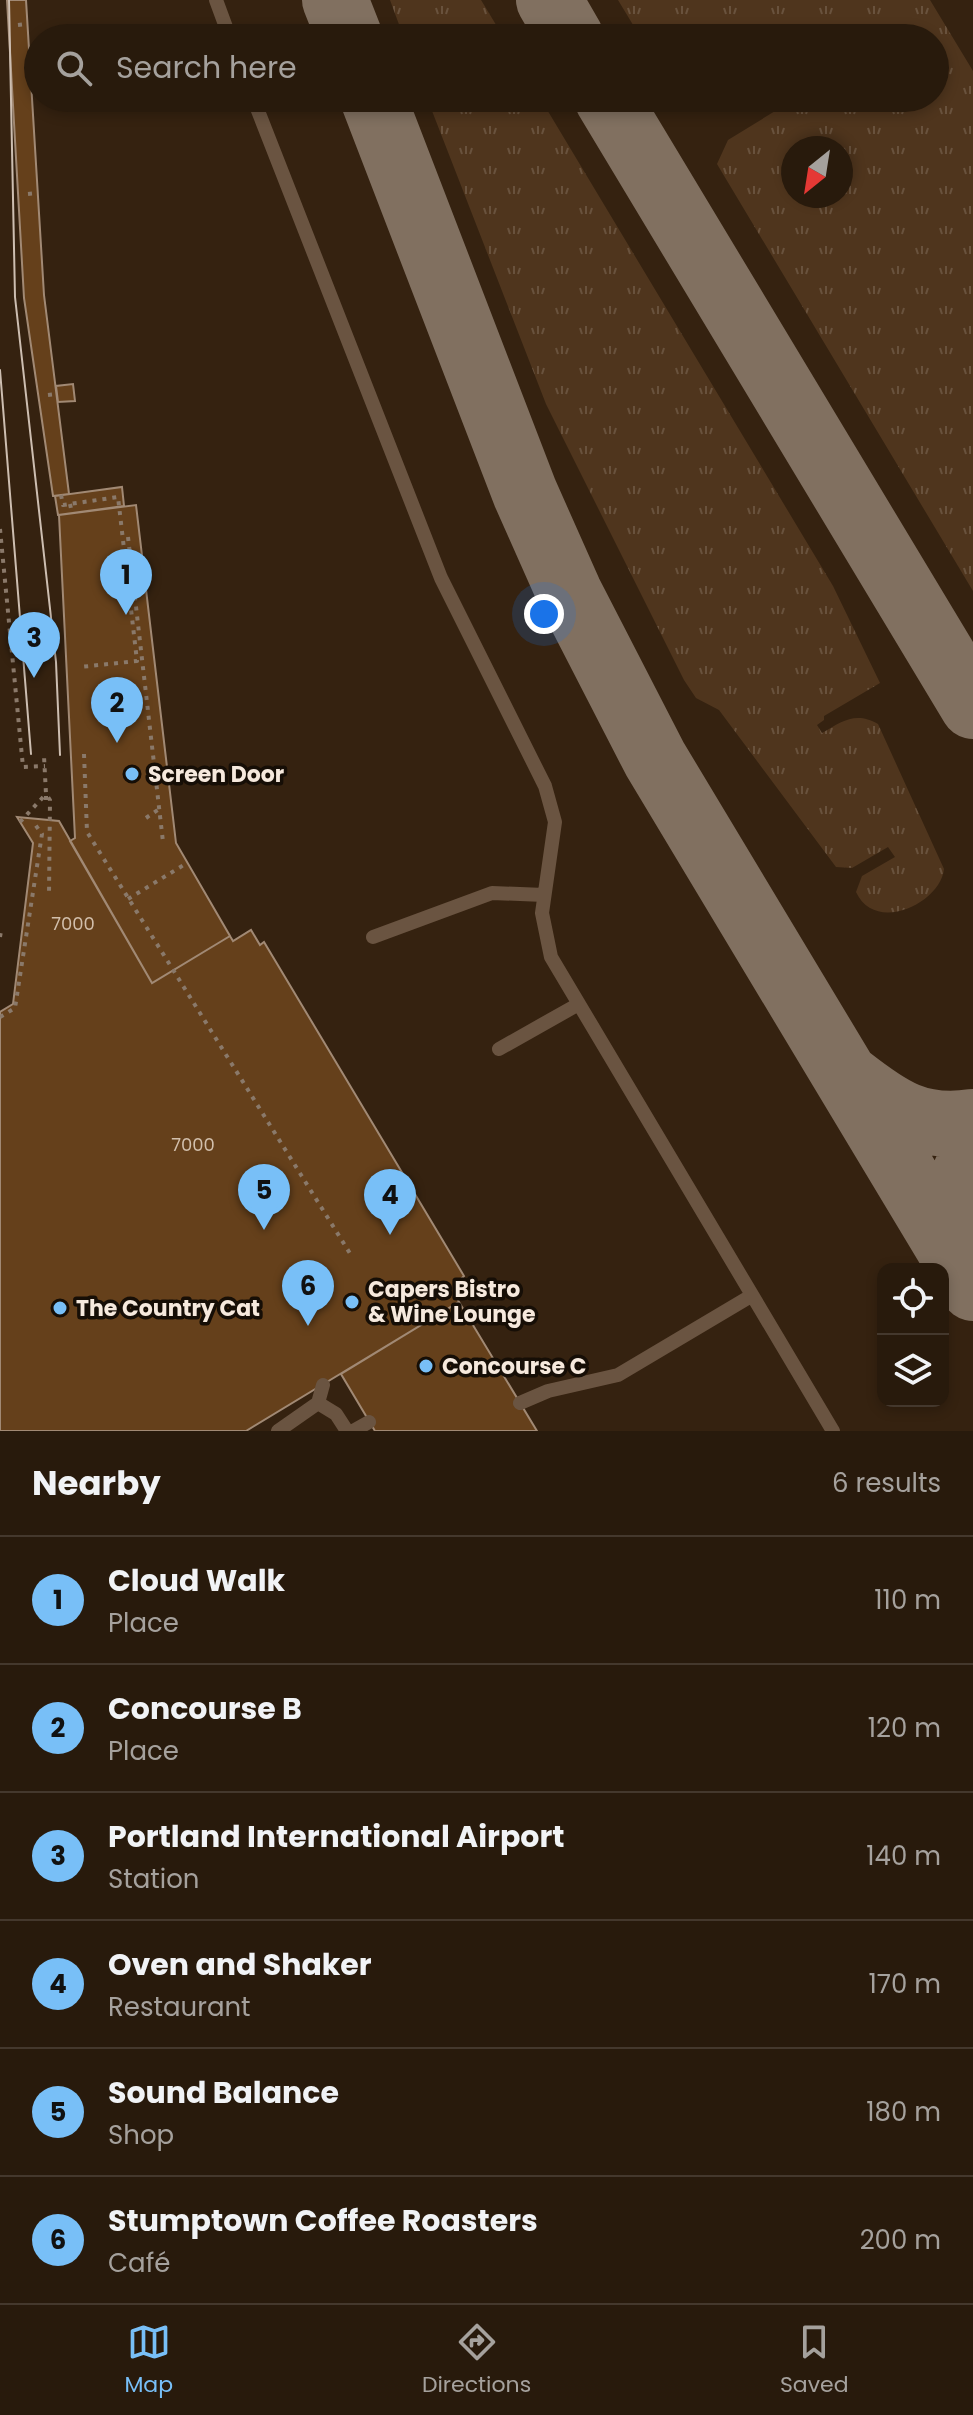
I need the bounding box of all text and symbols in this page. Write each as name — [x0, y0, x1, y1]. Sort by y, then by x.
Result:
search box — [24, 24, 949, 112]
icon: search — [52, 46, 96, 90]
text: Search here — [116, 46, 297, 89]
north arrow — [781, 136, 853, 208]
pin: 1 — [100, 549, 152, 615]
your location — [524, 594, 564, 634]
pin: 3 — [8, 612, 60, 678]
pin: 2 — [91, 677, 143, 743]
place label: Screen Door — [148, 759, 284, 790]
marker: Screen Door — [123, 765, 141, 783]
house number: 7000 — [51, 911, 95, 936]
house number: 7000 — [171, 1132, 215, 1157]
pin: 5 — [238, 1164, 290, 1230]
pin: 4 — [364, 1169, 416, 1235]
pin: 6 — [282, 1260, 334, 1326]
map controls — [877, 1263, 949, 1407]
button: locate — [877, 1263, 949, 1335]
place label: Capers Bistro & Wine Lounge — [368, 1274, 536, 1330]
place label: The Country Cat — [76, 1293, 260, 1324]
marker: Capers Bistro & Wine Lounge — [343, 1293, 361, 1311]
marker: The Country Cat — [51, 1299, 69, 1317]
button: layers — [877, 1335, 949, 1407]
place label: Concourse C — [442, 1351, 586, 1382]
marker: Concourse C — [417, 1357, 435, 1375]
text: Nearby — [32, 1459, 161, 1507]
text: 6 results — [832, 1465, 941, 1501]
text: Cloud Walk — [108, 1559, 285, 1602]
text: 1 — [53, 1582, 63, 1618]
text: 110 m — [874, 1582, 941, 1618]
text: Place — [108, 1605, 179, 1641]
text: Concourse B — [108, 1687, 302, 1730]
text: 2 — [51, 1710, 65, 1746]
text: 120 m — [868, 1710, 941, 1746]
text: Place — [108, 1733, 179, 1769]
text: Portland International Airport — [108, 1815, 564, 1858]
text: 3 — [50, 1838, 66, 1874]
text: 140 m — [866, 1838, 941, 1874]
text: Station — [108, 1861, 199, 1897]
text: Oven and Shaker — [108, 1943, 372, 1986]
text: 4 — [49, 1966, 67, 2002]
text: 170 m — [868, 1966, 941, 2002]
text: Restaurant — [108, 1989, 251, 2025]
text: Sound Balance — [108, 2071, 339, 2114]
text: 5 — [50, 2094, 66, 2130]
text: 180 m — [866, 2094, 941, 2130]
text: Shop — [108, 2117, 174, 2153]
text: Stumptown Coffee Roasters — [108, 2199, 538, 2242]
text: 6 — [50, 2222, 66, 2258]
text: 200 m — [860, 2222, 941, 2258]
text: Café — [108, 2245, 170, 2281]
tab: Map — [124, 2320, 173, 2401]
tab: Directions — [422, 2320, 531, 2401]
tab: Saved — [780, 2320, 849, 2401]

